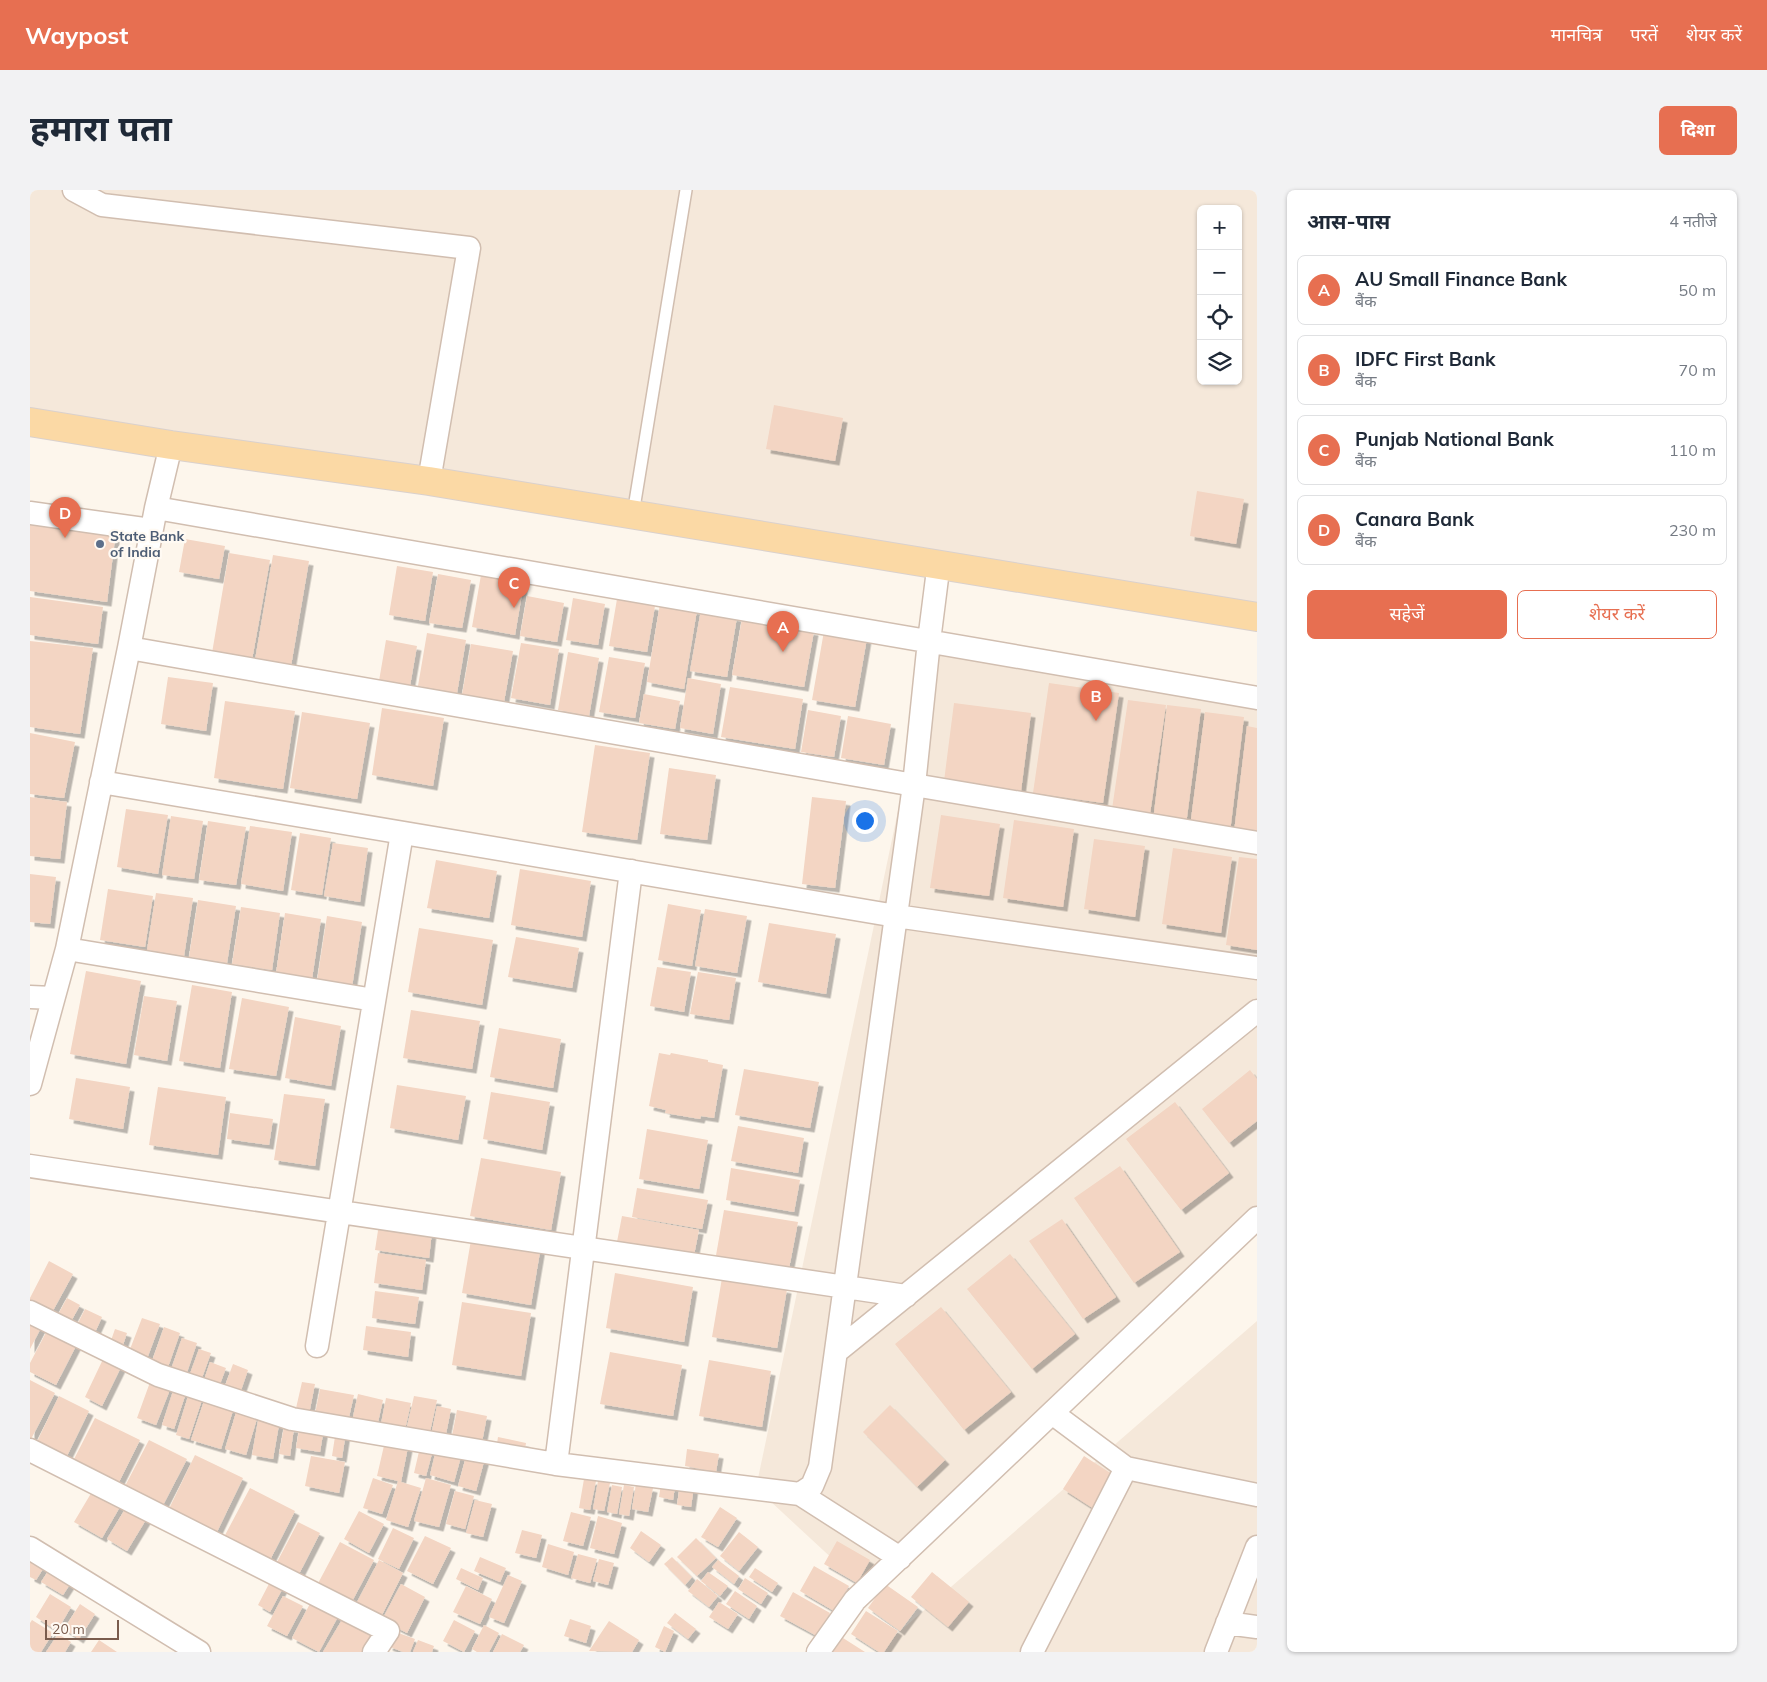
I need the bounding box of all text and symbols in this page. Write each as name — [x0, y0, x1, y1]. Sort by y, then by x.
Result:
text: Waypost — [25, 20, 128, 50]
text: मानचित्र — [1551, 23, 1602, 46]
text: परतें — [1630, 23, 1658, 46]
text: शेयर करें — [1686, 23, 1742, 46]
text: हमारा पता — [30, 106, 172, 150]
button: दिशा — [1659, 106, 1737, 155]
map controls — [1197, 205, 1242, 385]
button: + — [1197, 205, 1242, 250]
text: आस-पास — [1307, 208, 1390, 234]
text: 4 नतीजे — [1669, 211, 1717, 231]
button: − — [1197, 250, 1242, 295]
text: AU Small Finance Bank — [1355, 267, 1567, 291]
text: A — [1318, 280, 1330, 300]
text: 50 m — [1679, 280, 1716, 300]
text: बैंक — [1355, 291, 1376, 311]
button: locate — [1197, 295, 1242, 340]
button: layers — [1197, 340, 1242, 385]
text: IDFC First Bank — [1355, 347, 1496, 371]
text: B — [1318, 360, 1330, 380]
text: 70 m — [1679, 360, 1716, 380]
text: बैंक — [1355, 371, 1376, 391]
text: Punjab National Bank — [1355, 427, 1554, 451]
text: C — [1319, 440, 1329, 460]
text: 110 m — [1669, 440, 1716, 460]
text: बैंक — [1355, 451, 1376, 471]
pin: D — [49, 497, 81, 538]
text: Canara Bank — [1355, 507, 1474, 531]
text: D — [1318, 520, 1330, 540]
text: 230 m — [1669, 520, 1716, 540]
place label: State Bank of India — [110, 527, 184, 561]
text: बैंक — [1355, 531, 1376, 551]
marker: State Bank of India — [94, 538, 106, 550]
pin: C — [498, 567, 530, 608]
button: सहेजें — [1307, 590, 1507, 639]
button: शेयर करें — [1517, 590, 1717, 639]
pin: A — [767, 611, 799, 652]
pin: B — [1080, 680, 1112, 721]
your location — [852, 808, 878, 834]
scale bar — [45, 1617, 119, 1640]
text: 20 m — [52, 1620, 85, 1638]

